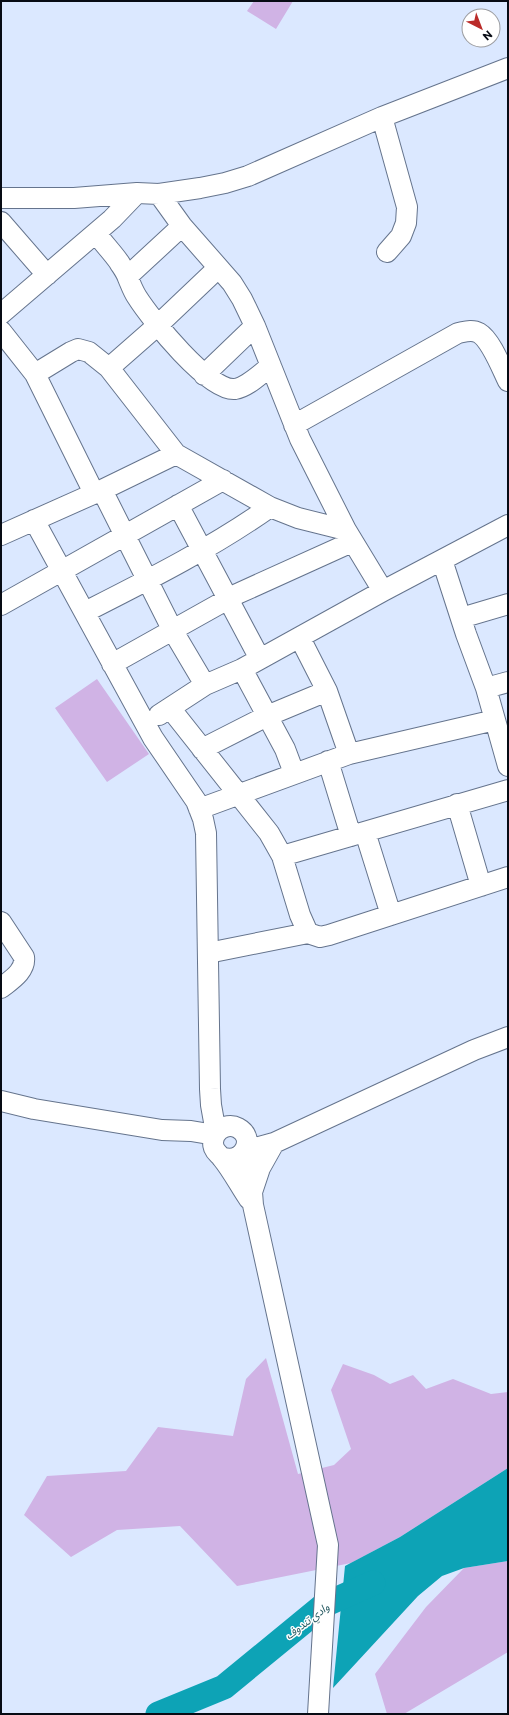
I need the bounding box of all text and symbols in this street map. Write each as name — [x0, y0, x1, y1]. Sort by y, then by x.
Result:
north arrow — [461, 8, 501, 48]
text: N — [481, 28, 495, 43]
water label: وادي تندوف — [282, 1600, 334, 1644]

